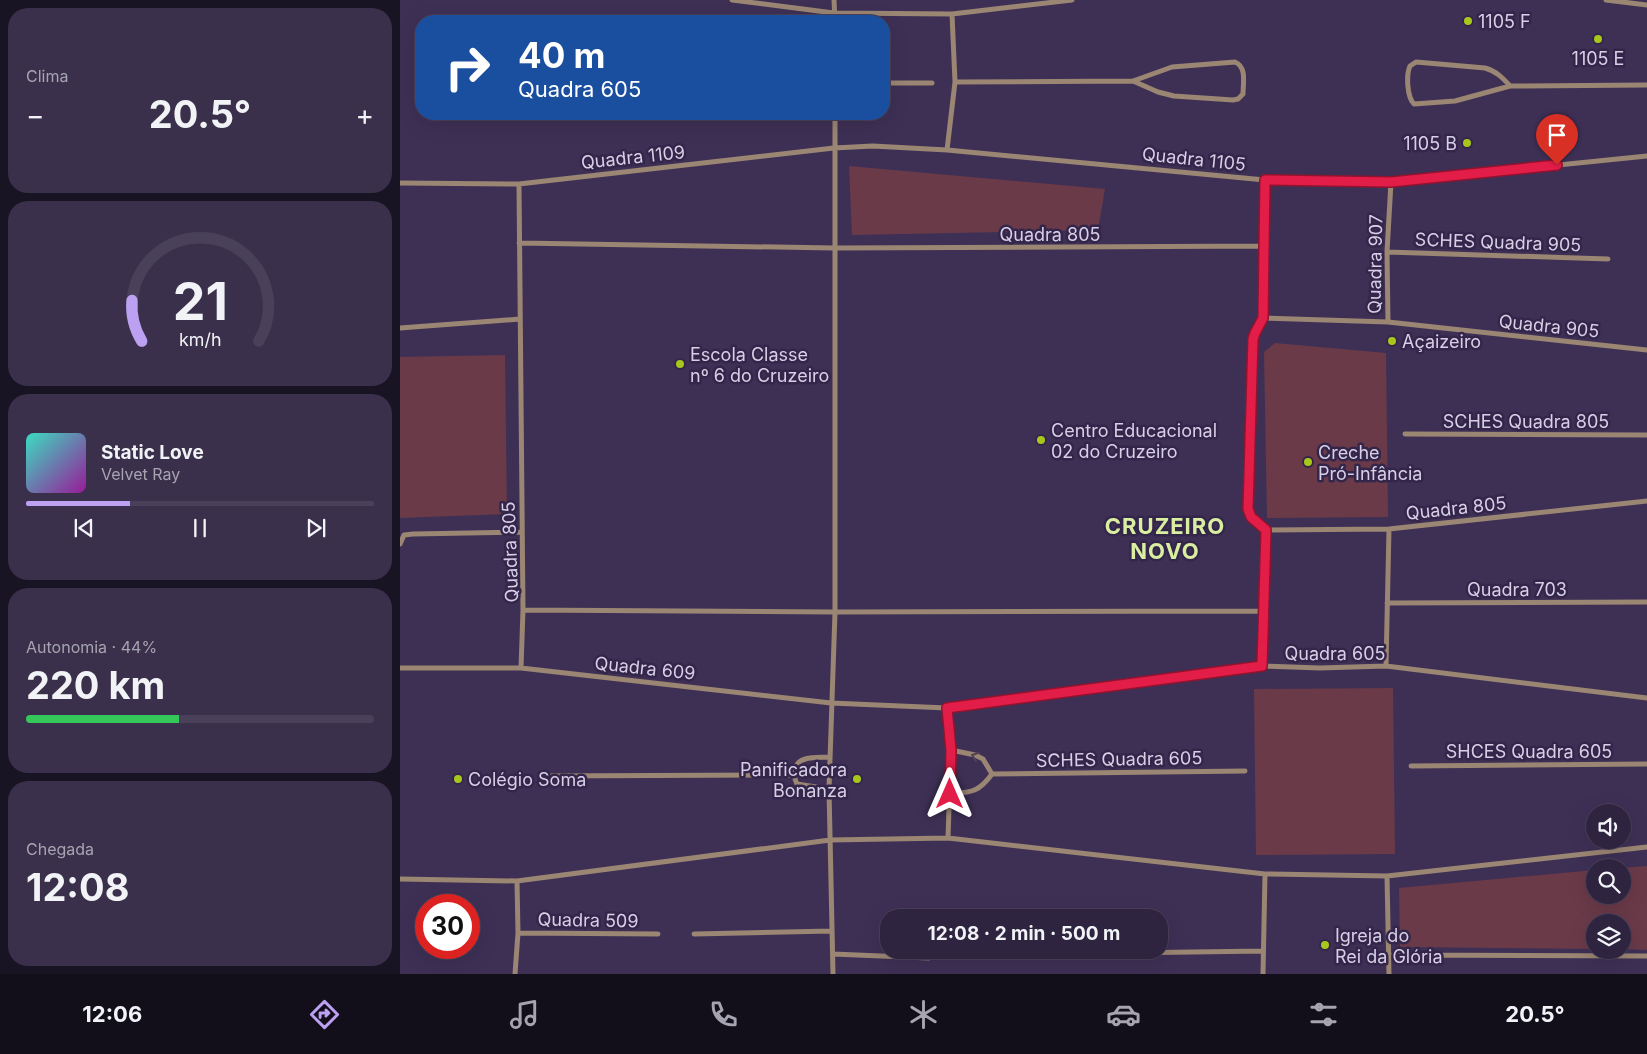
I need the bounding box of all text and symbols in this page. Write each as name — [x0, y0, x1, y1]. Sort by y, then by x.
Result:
place label: 1105 F — [1478, 11, 1531, 32]
marker: 1105 F — [1462, 15, 1474, 27]
marker: 1105 E — [1592, 33, 1604, 45]
text: 40 m — [518, 34, 606, 76]
icon: right — [435, 35, 500, 100]
place label: 1105 E — [1572, 48, 1624, 69]
text: Clima — [26, 66, 68, 86]
text: Quadra 605 — [518, 76, 641, 102]
text: 20.5° — [149, 91, 251, 137]
text: − — [26, 98, 45, 132]
text: + — [355, 98, 374, 132]
pin — [1536, 114, 1578, 165]
icon: arrive — [1543, 121, 1571, 149]
place label: 1105 B — [1403, 133, 1457, 154]
marker: 1105 B — [1461, 137, 1473, 149]
street label: Quadra 1109 — [580, 141, 686, 173]
street label: Quadra 1105 — [1141, 143, 1247, 175]
street label: Quadra 907 — [1364, 214, 1386, 314]
street label: Quadra 805 — [1000, 224, 1100, 245]
street label: SCHES Quadra 905 — [1414, 229, 1582, 255]
text: 21 — [172, 270, 228, 333]
street label: Quadra 905 — [1498, 310, 1600, 342]
text: km/h — [179, 329, 221, 350]
place label: Açaizeiro — [1402, 331, 1481, 352]
marker: Açaizeiro — [1386, 335, 1398, 347]
place label: Escola Classe nº 6 do Cruzeiro — [690, 344, 829, 386]
marker: Escola Classe nº 6 do Cruzeiro — [674, 358, 686, 370]
street label: SCHES Quadra 805 — [1443, 411, 1609, 432]
place label: Centro Educacional 02 do Cruzeiro — [1051, 420, 1217, 462]
marker: Centro Educacional 02 do Cruzeiro — [1035, 434, 1047, 446]
text: Static Love — [101, 441, 204, 464]
place label: Creche Pró-Infância — [1318, 442, 1422, 484]
marker: Creche Pró-Infância — [1302, 456, 1314, 468]
text: Velvet Ray — [101, 464, 180, 484]
street label: Quadra 805 — [1405, 492, 1507, 524]
street label: Quadra 805 — [498, 501, 522, 603]
district label: CRUZEIRO NOVO — [1105, 513, 1225, 564]
icon: previous — [70, 514, 98, 542]
icon: pause — [186, 514, 214, 542]
icon: next — [302, 514, 330, 542]
street label: Quadra 703 — [1467, 579, 1567, 600]
text: Autonomia · 44% — [26, 637, 157, 657]
street label: Quadra 605 — [1285, 643, 1385, 664]
street label: Quadra 609 — [594, 652, 696, 684]
text: 220 km — [26, 662, 165, 708]
street label: SHCES Quadra 605 — [1446, 741, 1612, 762]
street label: SCHES Quadra 605 — [1036, 747, 1202, 771]
one-way arrow — [971, 752, 980, 762]
place label: Panificadora Bonanza — [740, 759, 847, 801]
position arrow — [923, 767, 975, 819]
place label: Colégio Soma — [468, 769, 586, 790]
marker: Colégio Soma — [452, 773, 464, 785]
marker: Panificadora Bonanza — [851, 773, 863, 785]
map controls — [1586, 804, 1631, 959]
button: sound — [1586, 804, 1631, 849]
text: Chegada — [26, 839, 94, 859]
button: search — [1586, 859, 1631, 904]
text: 12:08 — [26, 864, 129, 910]
speed limit sign: 30 — [415, 894, 480, 959]
street label: Quadra 509 — [537, 909, 639, 931]
button: layers — [1586, 914, 1631, 959]
text: 12:08 · 2 min · 500 m — [928, 922, 1120, 945]
place label: Igreja do Rei da Glória — [1335, 925, 1443, 967]
marker: Igreja do Rei da Glória — [1319, 939, 1331, 951]
icon: directions — [307, 997, 342, 1032]
icon: music — [507, 997, 542, 1032]
icon: phone — [706, 997, 741, 1032]
icon: climate — [906, 997, 941, 1032]
icon: car — [1106, 997, 1141, 1032]
icon: filters — [1306, 997, 1341, 1032]
text: 12:06 — [82, 1001, 142, 1027]
text: 20.5° — [1505, 1001, 1565, 1027]

